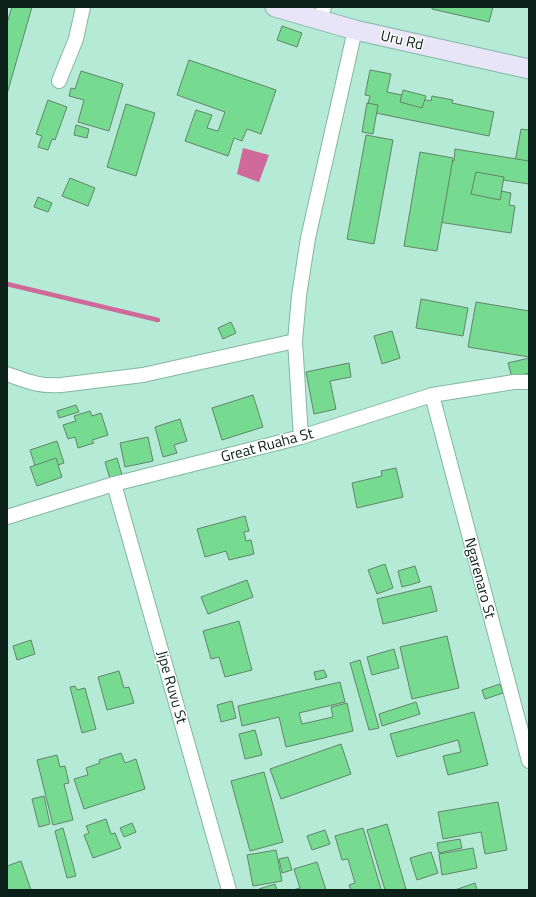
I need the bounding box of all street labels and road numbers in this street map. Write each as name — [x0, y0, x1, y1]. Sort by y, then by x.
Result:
street label: Uru Rd — [379, 23, 426, 56]
street label: Great Ruaha St — [218, 421, 316, 468]
street label: Ngarenaro St — [459, 535, 503, 622]
street label: Jipe Ruvu St — [151, 647, 194, 727]

